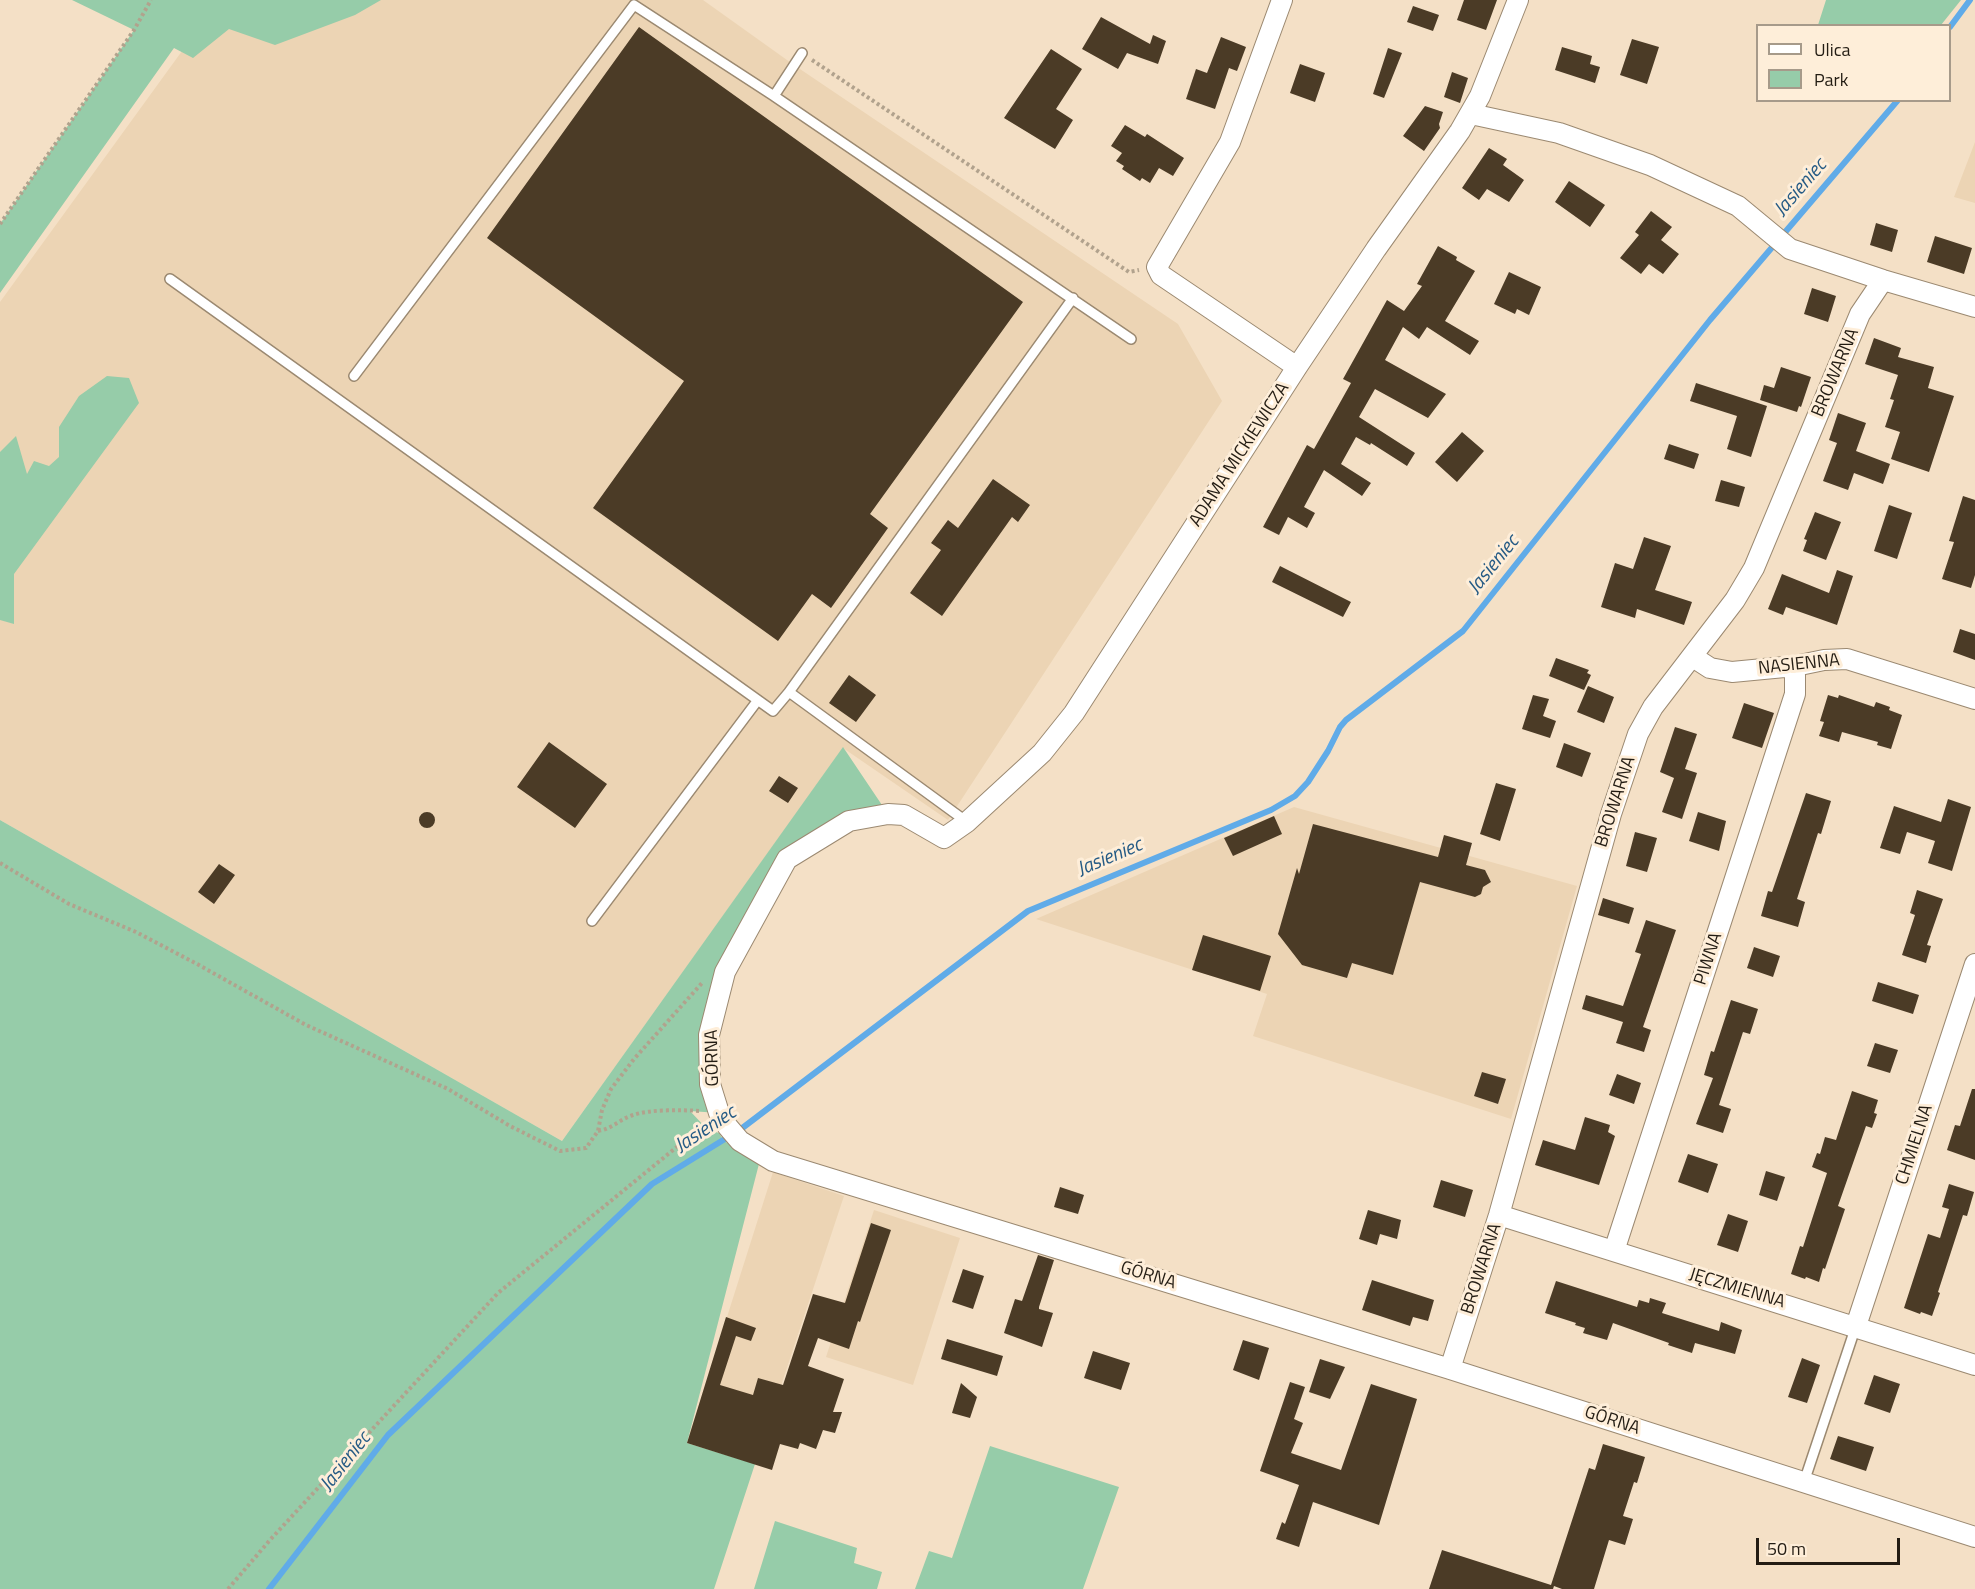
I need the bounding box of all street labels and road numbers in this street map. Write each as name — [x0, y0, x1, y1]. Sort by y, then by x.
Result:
street label: BROWARNA — [1808, 325, 1864, 421]
street label: ADAMA MICKIEWICZA — [1185, 379, 1295, 531]
street label: NASIENNA — [1757, 650, 1841, 680]
street label: BROWARNA — [1591, 754, 1641, 850]
street label: PIWNA — [1690, 930, 1728, 988]
street label: GÓRNA — [702, 1029, 724, 1087]
street label: CHMIELNA — [1892, 1102, 1938, 1188]
street label: BROWARNA — [1457, 1221, 1507, 1317]
street label: GÓRNA — [1118, 1257, 1178, 1295]
street label: JĘCZMIENNA — [1686, 1264, 1788, 1314]
street label: GÓRNA — [1582, 1402, 1642, 1440]

